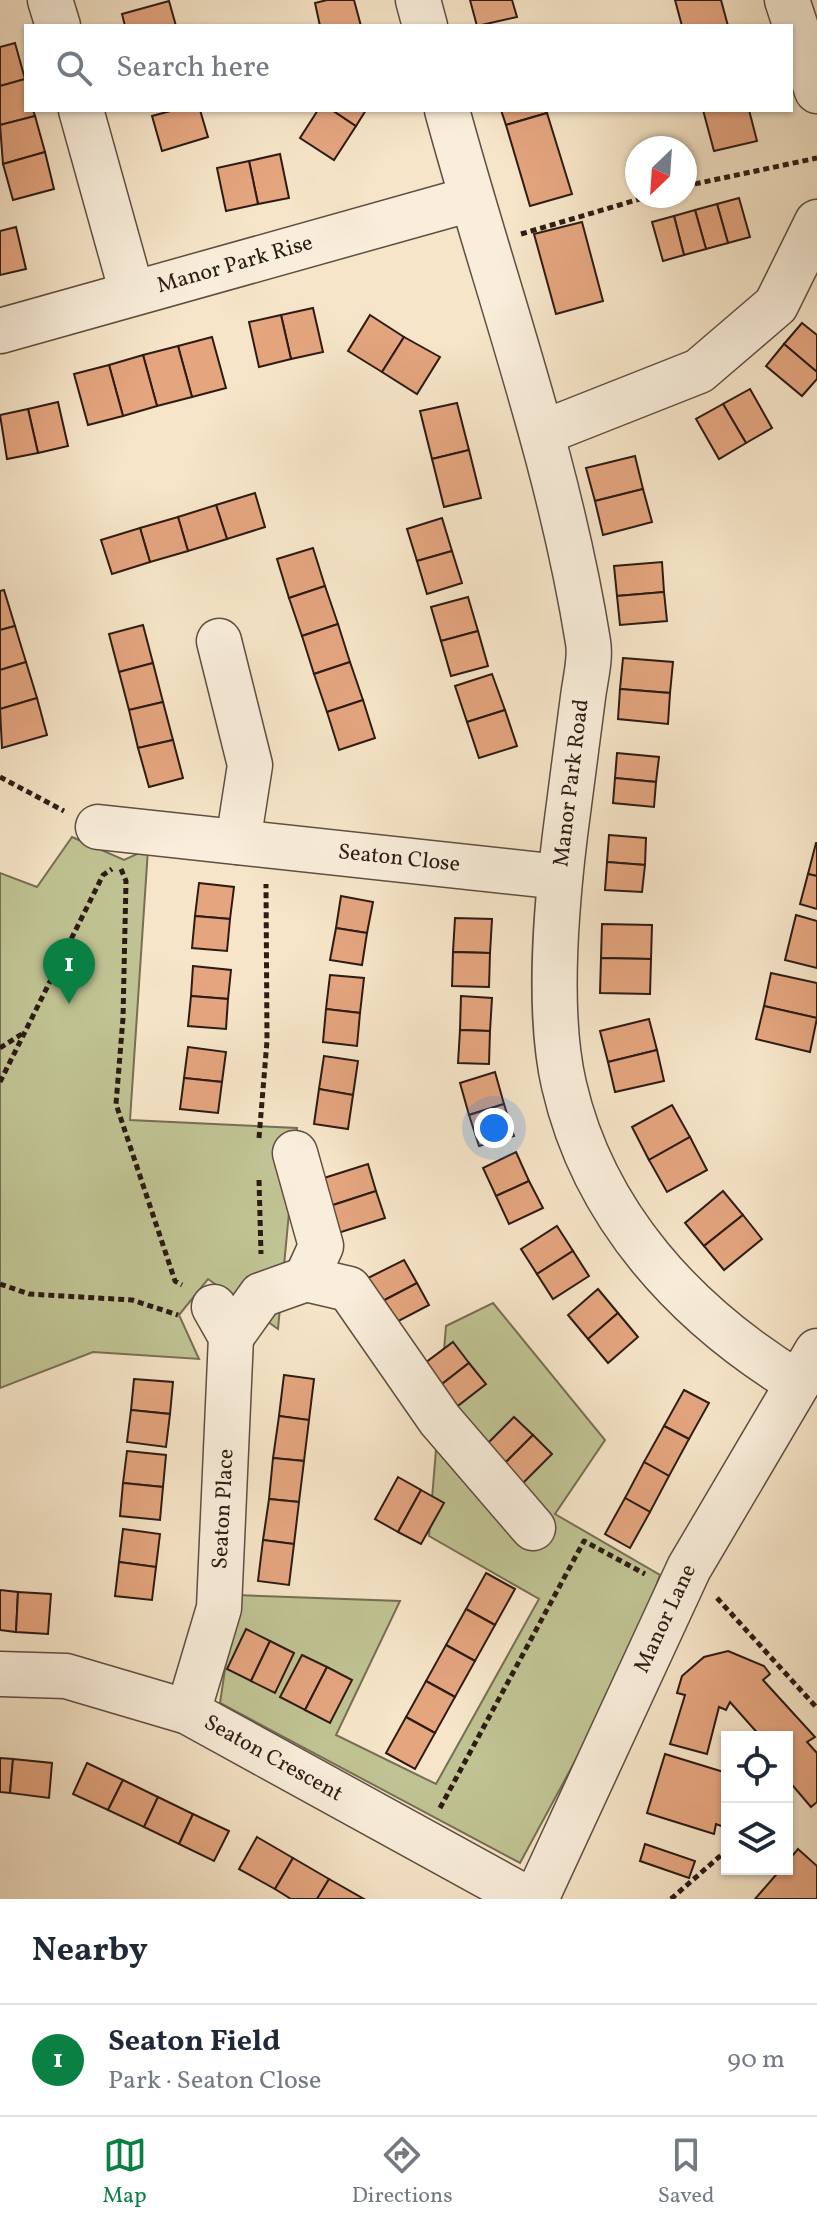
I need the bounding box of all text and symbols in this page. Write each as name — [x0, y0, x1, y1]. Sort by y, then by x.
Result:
search box — [24, 24, 793, 112]
icon: search — [52, 46, 96, 90]
text: Search here — [116, 47, 270, 89]
north arrow — [625, 136, 697, 208]
street label: Manor Park Rise — [153, 228, 317, 302]
street label: Manor Park Road — [546, 697, 598, 869]
street label: Seaton Close — [336, 837, 462, 881]
pin: 1 — [43, 938, 95, 1004]
your location — [474, 1108, 514, 1148]
street label: Seaton Place — [205, 1448, 243, 1570]
street label: Manor Lane — [627, 1560, 705, 1678]
street label: Seaton Crescent — [198, 1708, 348, 1810]
map controls — [721, 1731, 793, 1875]
button: locate — [721, 1731, 793, 1803]
button: layers — [721, 1803, 793, 1875]
text: Nearby — [32, 1928, 148, 1975]
text: Seaton Field — [108, 2021, 281, 2063]
text: 1 — [53, 2042, 63, 2078]
text: 90 m — [727, 2042, 785, 2078]
text: Park · Seaton Close — [108, 2063, 321, 2099]
tab: Map — [103, 2133, 147, 2212]
tab: Directions — [352, 2133, 453, 2212]
tab: Saved — [658, 2133, 714, 2212]

